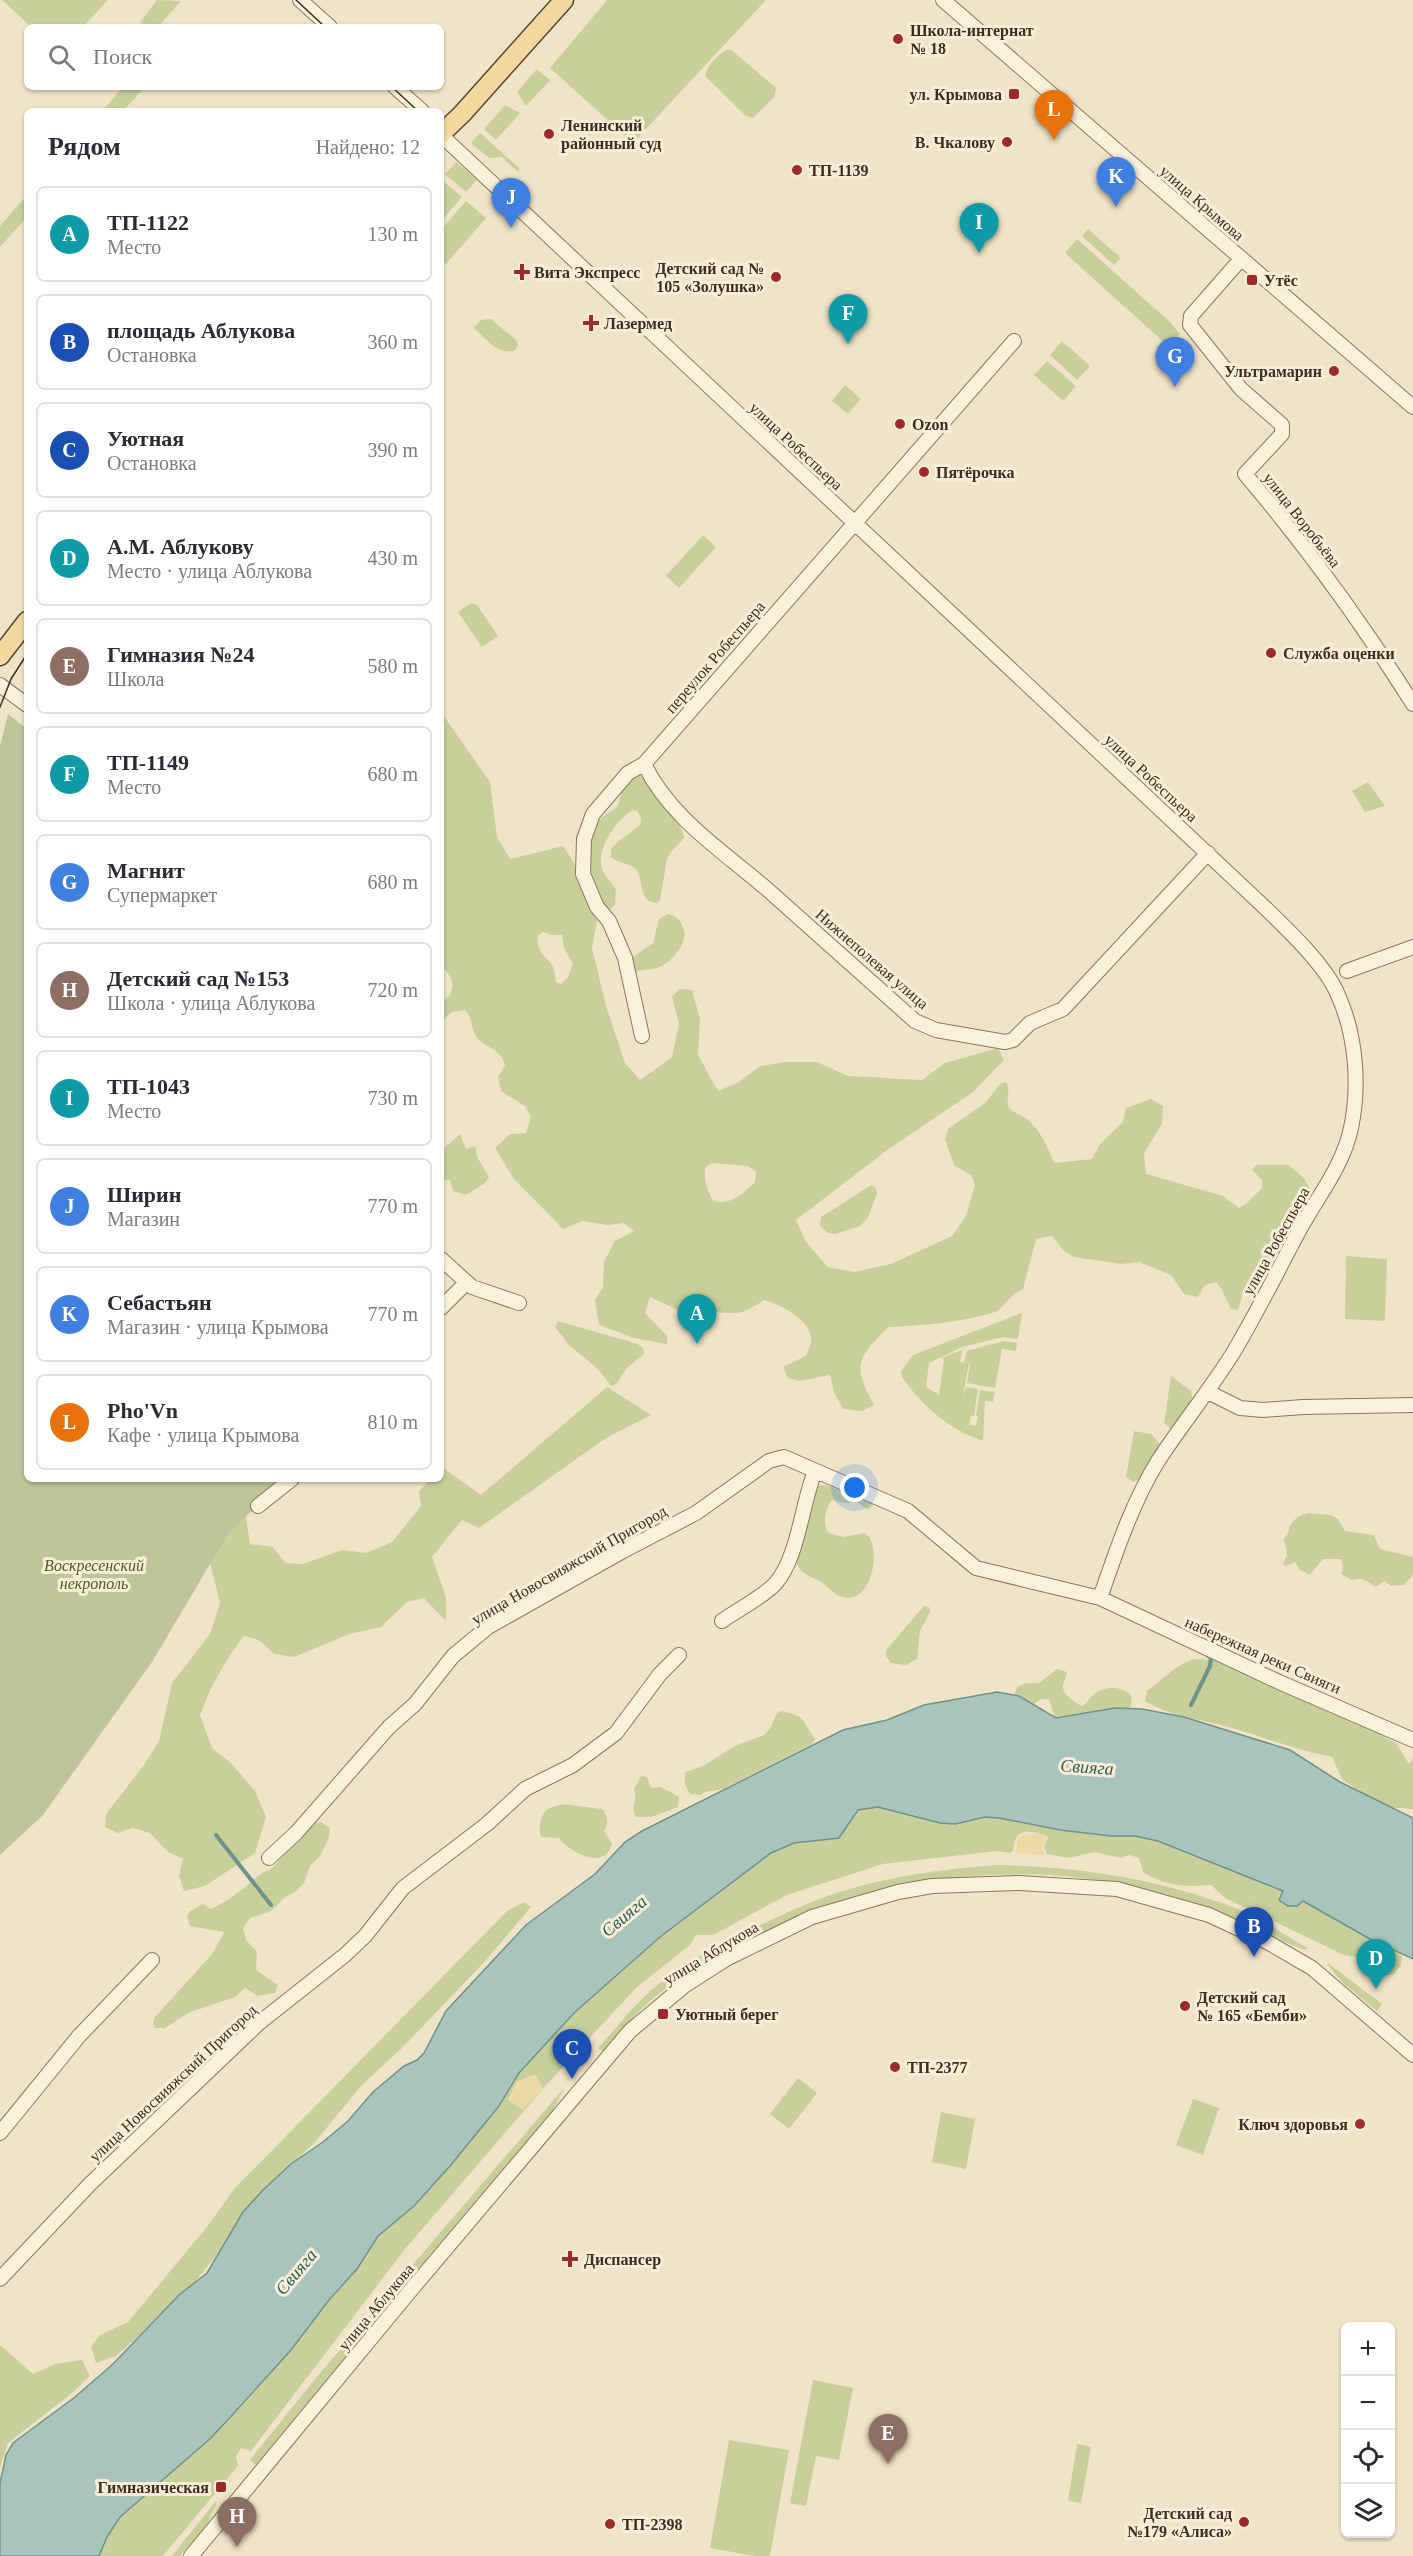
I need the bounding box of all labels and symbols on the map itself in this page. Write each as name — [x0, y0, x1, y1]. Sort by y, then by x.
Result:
place label: Школа-интернат № 18 — [910, 22, 1034, 57]
marker: Школа-интернат № 18 — [891, 32, 905, 46]
place label: ул. Крымова — [910, 86, 1002, 104]
marker: ул. Крымова — [1007, 87, 1021, 101]
pin: L — [1034, 90, 1074, 140]
place label: Ленинский районный суд — [561, 117, 661, 153]
marker: Ленинский районный суд — [542, 127, 556, 141]
place label: В. Чкалову — [915, 134, 995, 152]
marker: В. Чкалову — [1000, 135, 1014, 149]
pin: K — [1096, 158, 1136, 207]
place label: ТП-1139 — [809, 162, 869, 179]
street label: улица Крымова — [1156, 162, 1247, 245]
marker: ТП-1139 — [790, 163, 804, 177]
pin: J — [492, 178, 530, 228]
pin: I — [960, 204, 998, 253]
place label: Детский сад № 105 «Золушка» — [655, 260, 764, 296]
place label: Вита Экспресс — [534, 264, 640, 282]
marker: Вита Экспресс — [515, 265, 529, 279]
marker: Детский сад № 105 «Золушка» — [769, 270, 783, 284]
place label: Утёс — [1264, 272, 1298, 289]
marker: Утёс — [1245, 273, 1259, 287]
pin: F — [828, 294, 868, 344]
marker: Лазермед — [582, 314, 600, 332]
place label: Лазермед — [604, 315, 672, 333]
pin: G — [1156, 338, 1194, 387]
place label: Ультрамарин — [1224, 363, 1322, 381]
marker: Ультрамарин — [1327, 364, 1341, 378]
street label: улица Робеспьера — [745, 399, 846, 494]
place label: Ozon — [912, 416, 949, 433]
marker: Ozon — [893, 417, 907, 431]
place label: Пятёрочка — [936, 464, 1015, 482]
marker: Пятёрочка — [917, 465, 931, 479]
street label: улица Воробьёва — [1259, 469, 1344, 571]
street label: переулок Робеспьера — [662, 598, 769, 717]
place label: Служба оценки — [1283, 645, 1395, 663]
marker: Служба оценки — [1264, 646, 1278, 660]
street label: улица Робеспьера — [1100, 731, 1201, 826]
street label: Нижнеполевая улица — [812, 905, 932, 1013]
street label: улица Робеспьера — [1239, 1184, 1314, 1298]
pin: A — [678, 1294, 716, 1344]
your location — [840, 1473, 869, 1502]
street label: улица Новосвияжский Пригород — [469, 1502, 670, 1629]
park label: Воскресенский некрополь — [44, 1557, 144, 1593]
street label: набережная реки Свияги — [1182, 1613, 1344, 1698]
water label: Свияга — [1060, 1755, 1114, 1779]
water label: Свияга — [597, 1891, 651, 1941]
pin: B — [1234, 1908, 1274, 1957]
street label: улица Аблукова — [661, 1918, 762, 1989]
pin: D — [1356, 1940, 1396, 1989]
place label: Детский сад № 165 «Бемби» — [1197, 1989, 1307, 2024]
marker: Детский сад № 165 «Бемби» — [1178, 1999, 1192, 2013]
street label: улица Новосвияжский Пригород — [86, 2001, 261, 2166]
place label: Уютный берег — [675, 2006, 778, 2024]
marker: Уютный берег — [656, 2007, 670, 2021]
pin: C — [552, 2030, 592, 2079]
place label: ТП-2377 — [907, 2059, 967, 2076]
marker: ТП-2377 — [888, 2060, 902, 2074]
place label: Ключ здоровья — [1238, 2116, 1348, 2134]
marker: Ключ здоровья — [1353, 2117, 1367, 2131]
water label: Свияга — [271, 2245, 321, 2299]
marker: Диспансер — [561, 2250, 579, 2268]
place label: Диспансер — [584, 2251, 661, 2269]
street label: улица Аблукова — [335, 2260, 418, 2354]
pin: E — [868, 2414, 908, 2464]
place label: Гимназическая — [97, 2479, 209, 2496]
marker: Гимназическая — [214, 2480, 228, 2494]
pin: H — [218, 2498, 256, 2547]
place label: Детский сад №179 «Алиса» — [1127, 2505, 1232, 2540]
marker: Детский сад №179 «Алиса» — [1237, 2515, 1251, 2529]
place label: ТП-2398 — [622, 2516, 682, 2533]
marker: ТП-2398 — [603, 2517, 617, 2531]

